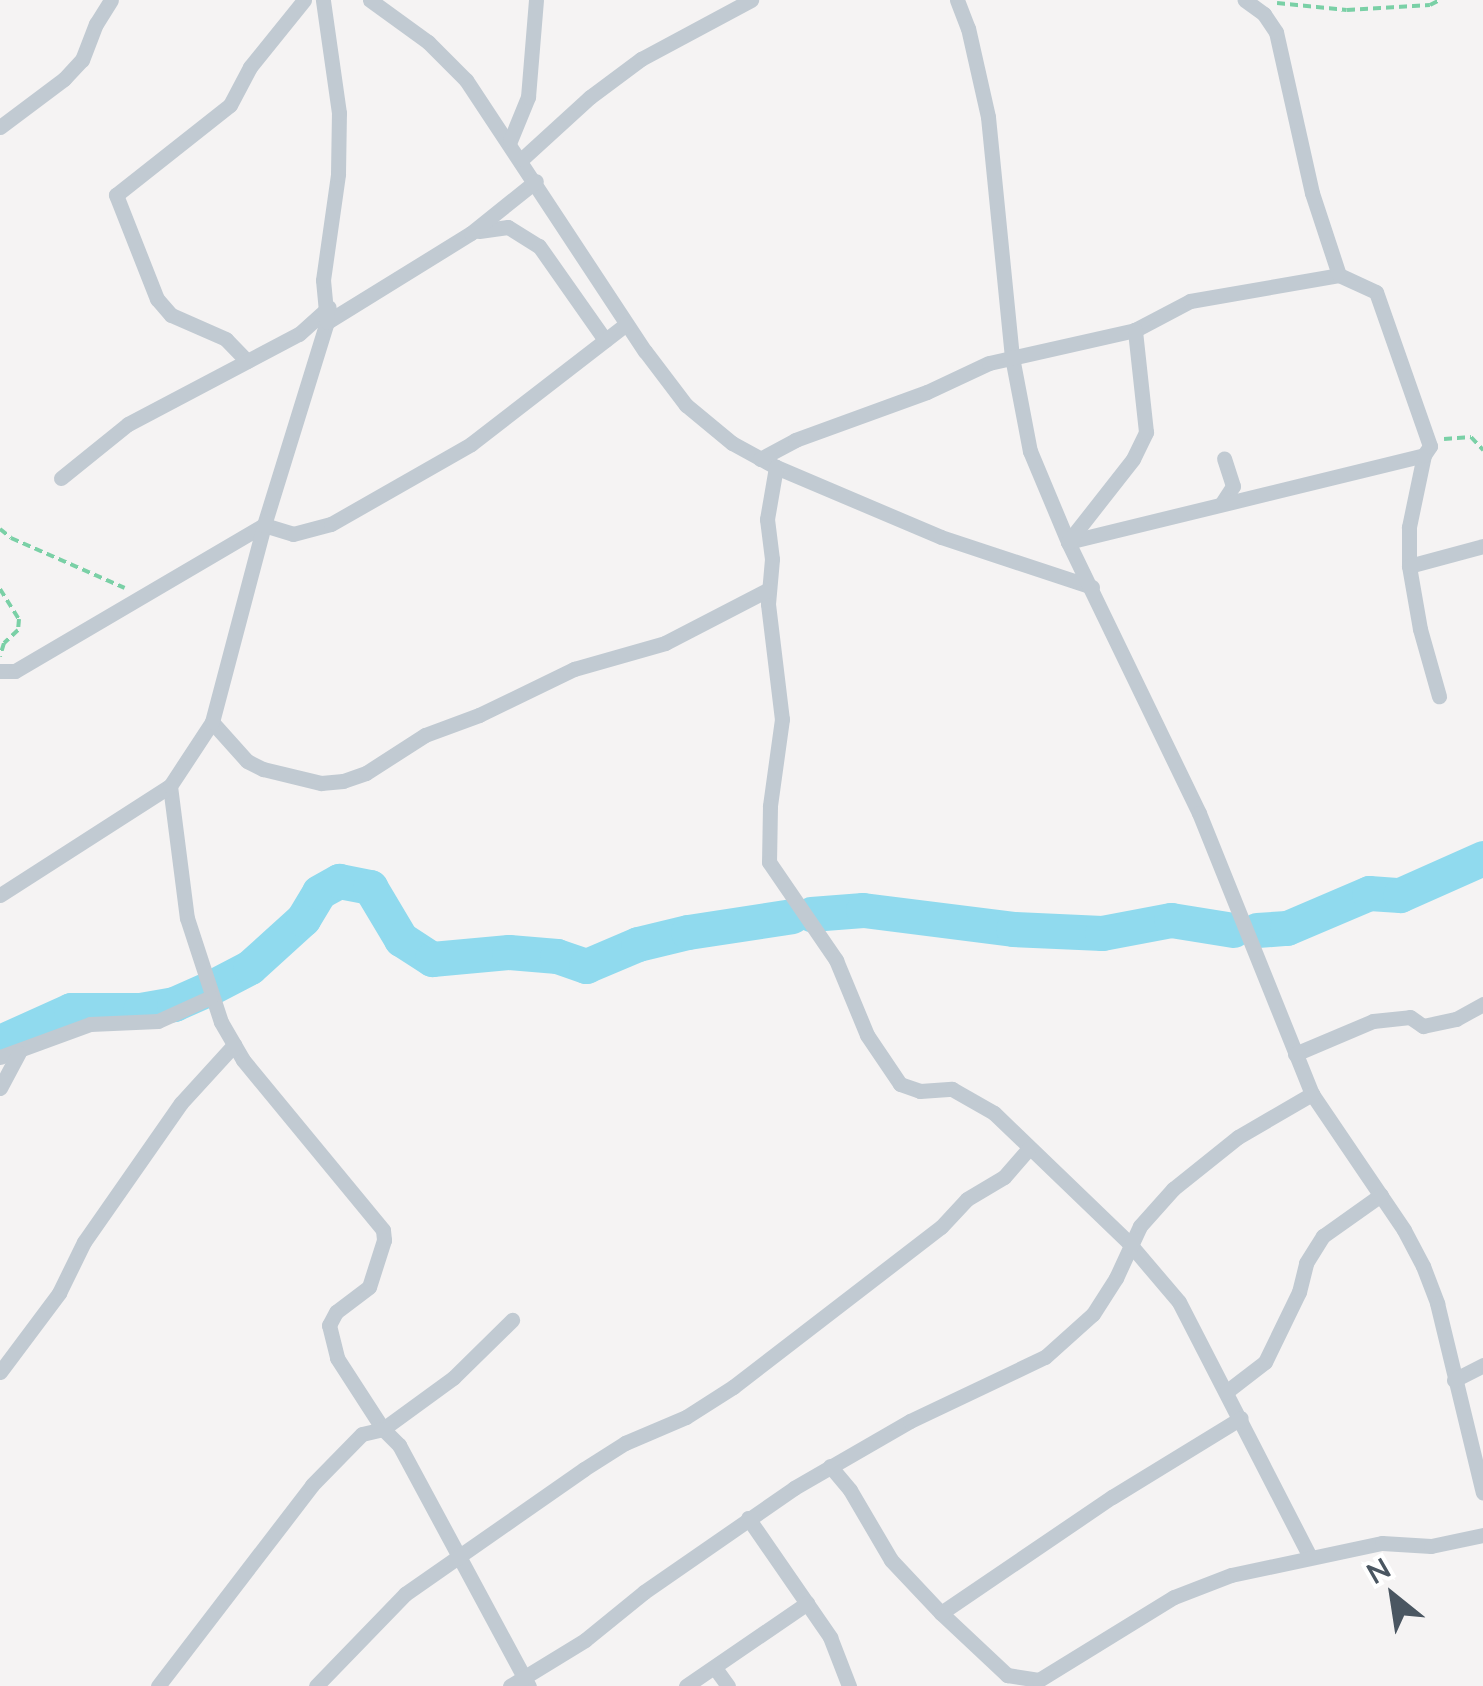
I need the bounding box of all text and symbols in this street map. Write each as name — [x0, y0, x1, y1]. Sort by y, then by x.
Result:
north arrow — [1343, 1546, 1443, 1646]
text: N — [1360, 1550, 1396, 1590]

